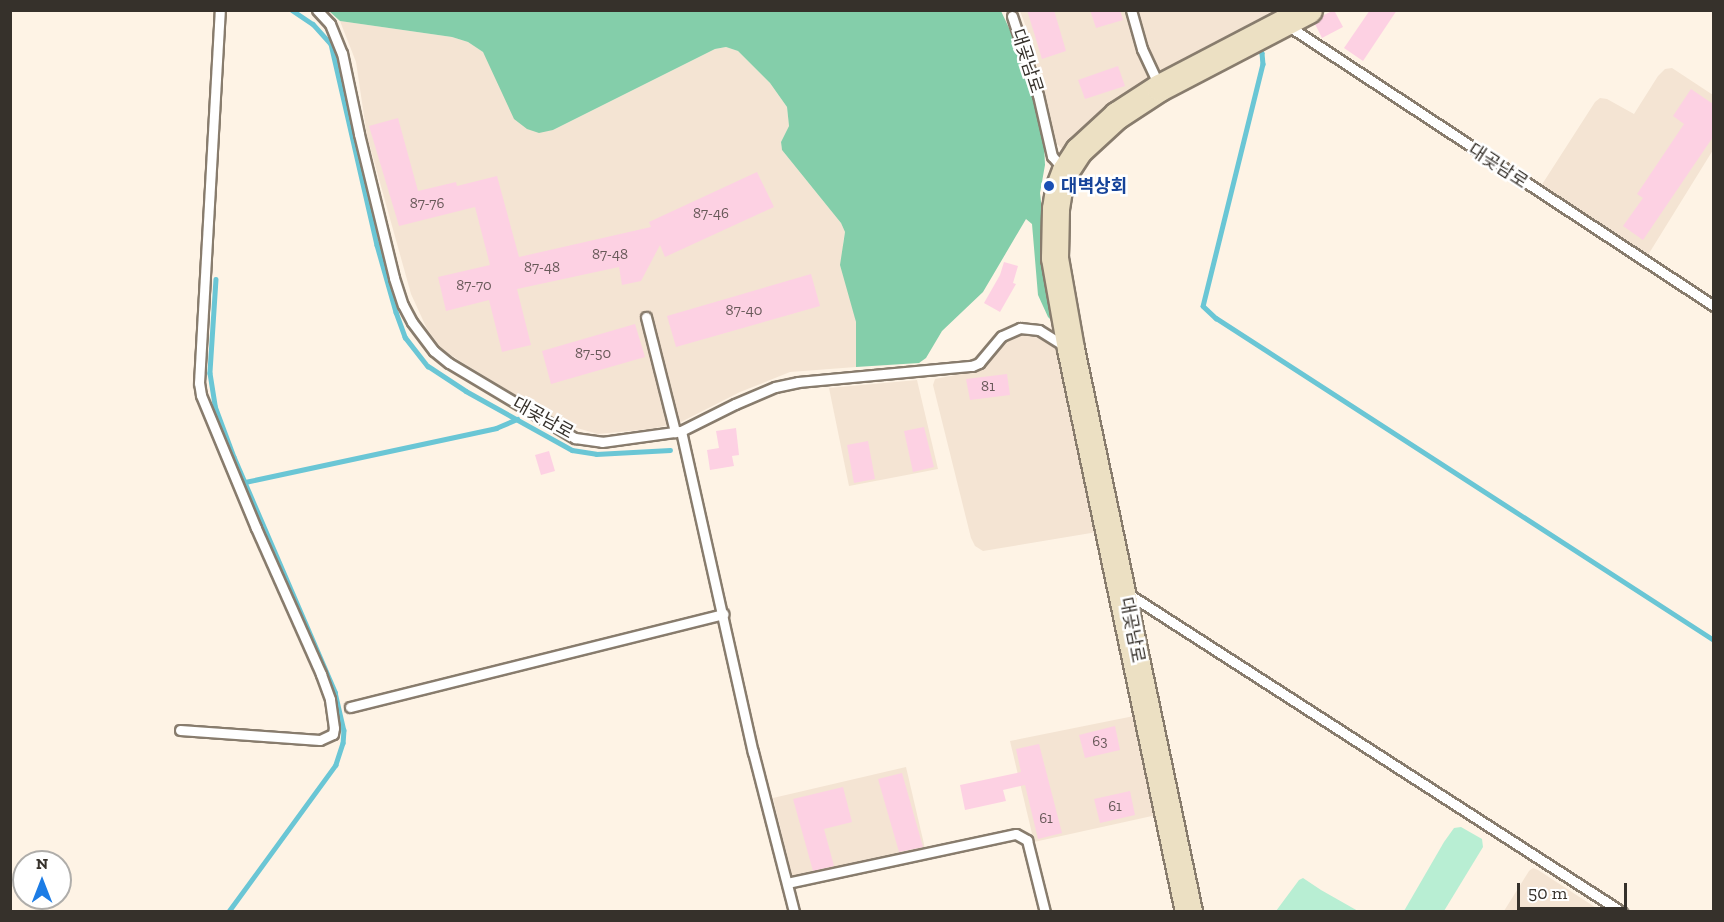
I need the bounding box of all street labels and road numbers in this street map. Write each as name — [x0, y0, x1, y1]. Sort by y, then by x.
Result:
street label: 대곶남로 — [1006, 26, 1048, 96]
street label: 대곶남로 — [1464, 139, 1532, 193]
street label: 대곶남로 — [509, 392, 577, 444]
street label: 대곶남로 — [1115, 595, 1149, 665]

